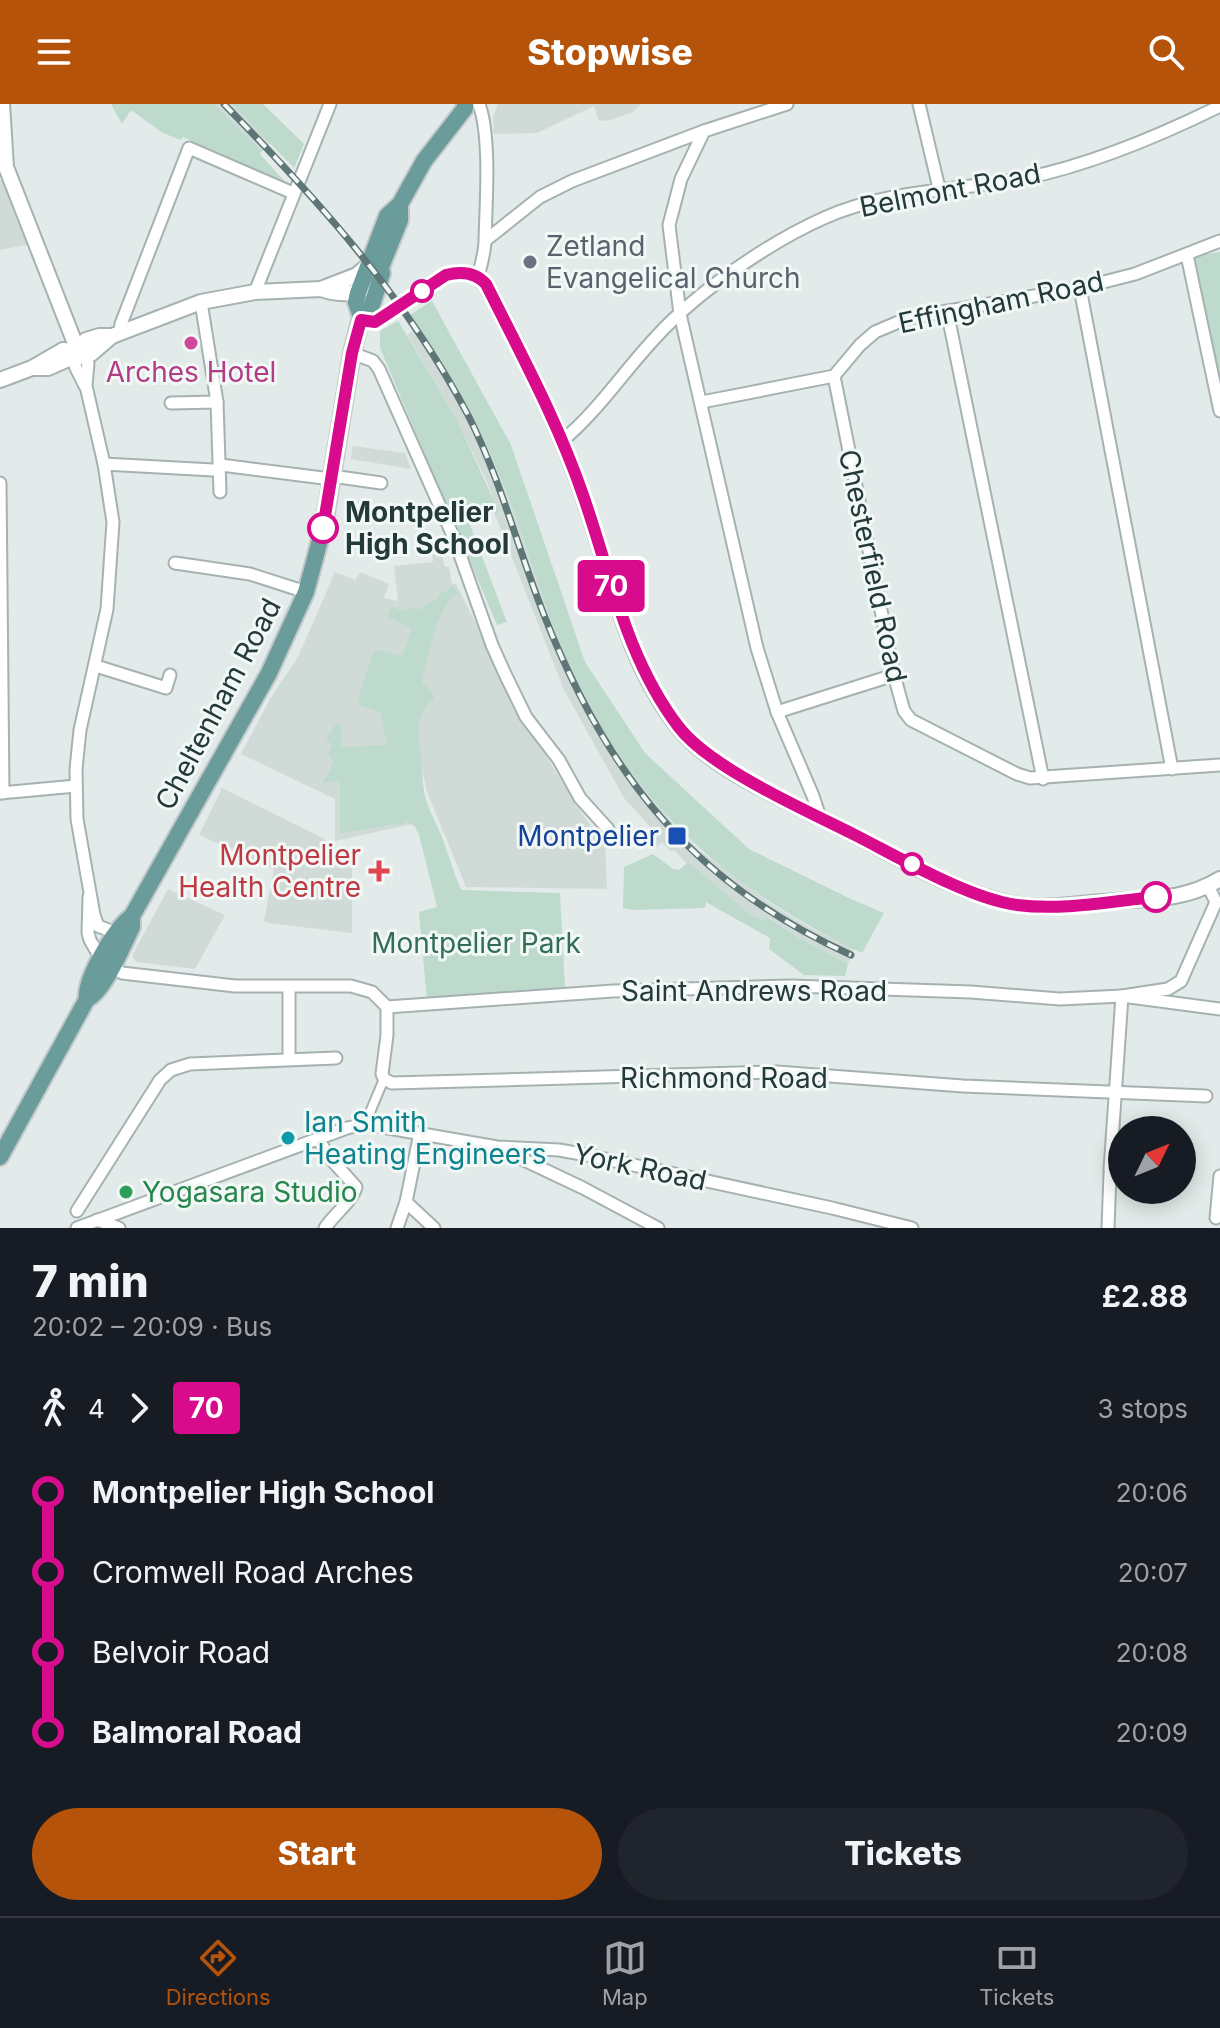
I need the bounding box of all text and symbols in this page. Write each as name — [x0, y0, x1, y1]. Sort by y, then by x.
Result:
icon: menu — [32, 30, 76, 74]
text: Stopwise — [527, 30, 693, 74]
icon: search — [1144, 30, 1188, 74]
street label: Belmont Road — [857, 156, 1043, 224]
place label: Zetland Evangelical Church — [546, 229, 801, 295]
marker: Zetland Evangelical Church — [521, 253, 539, 271]
street label: Effingham Road — [895, 264, 1107, 340]
unlabelled marker — [411, 280, 433, 302]
marker: Arches Hotel — [182, 334, 200, 352]
place label: Arches Hotel — [106, 355, 276, 389]
street label: Chesterfield Road — [832, 446, 914, 686]
place label: Montpelier High School — [345, 495, 509, 561]
marker: Montpelier High School — [308, 513, 338, 543]
line badge: 70 — [575, 560, 647, 612]
text: 70 — [594, 569, 628, 603]
street label: Cheltenham Road — [148, 592, 288, 816]
place label: Montpelier — [517, 819, 659, 853]
marker: Montpelier — [666, 825, 688, 847]
place label: Montpelier Health Centre — [178, 838, 361, 904]
unlabelled marker — [901, 853, 923, 875]
marker: Montpelier Health Centre — [368, 860, 390, 882]
unlabelled marker — [1141, 882, 1171, 912]
park label: Montpelier Park — [371, 926, 581, 960]
street label: Saint Andrews Road — [621, 974, 887, 1008]
street label: Richmond Road — [620, 1061, 828, 1095]
place label: Ian Smith Heating Engineers — [304, 1105, 547, 1171]
north arrow — [1108, 1116, 1196, 1204]
map controls — [1108, 1116, 1196, 1204]
marker: Ian Smith Heating Engineers — [279, 1129, 297, 1147]
street label: York Road — [570, 1136, 710, 1198]
place label: Yogasara Studio — [142, 1175, 358, 1209]
marker: Yogasara Studio — [117, 1183, 135, 1201]
text: 7 min — [32, 1254, 149, 1308]
text: £2.88 — [1102, 1278, 1188, 1314]
text: 20:02 – 20:09 · Bus — [32, 1311, 272, 1342]
icon: walk — [32, 1386, 76, 1430]
icon: forward — [117, 1386, 161, 1430]
text: 70 — [189, 1391, 224, 1425]
text: 4 — [88, 1393, 105, 1424]
text: 3 stops — [1097, 1393, 1188, 1424]
text: Montpelier High School — [92, 1474, 434, 1510]
text: 20:06 — [1116, 1477, 1188, 1508]
text: Cromwell Road Arches — [92, 1554, 414, 1590]
text: 20:07 — [1118, 1557, 1188, 1588]
text: Belvoir Road — [92, 1634, 270, 1670]
text: 20:08 — [1116, 1637, 1188, 1668]
text: Balmoral Road — [92, 1714, 302, 1750]
text: 20:09 — [1116, 1717, 1188, 1748]
button: Start — [32, 1808, 602, 1900]
button: Tickets — [618, 1808, 1188, 1900]
tab: Directions — [166, 1936, 271, 2010]
tab: Map — [602, 1936, 648, 2010]
tab: Tickets — [979, 1936, 1054, 2010]

